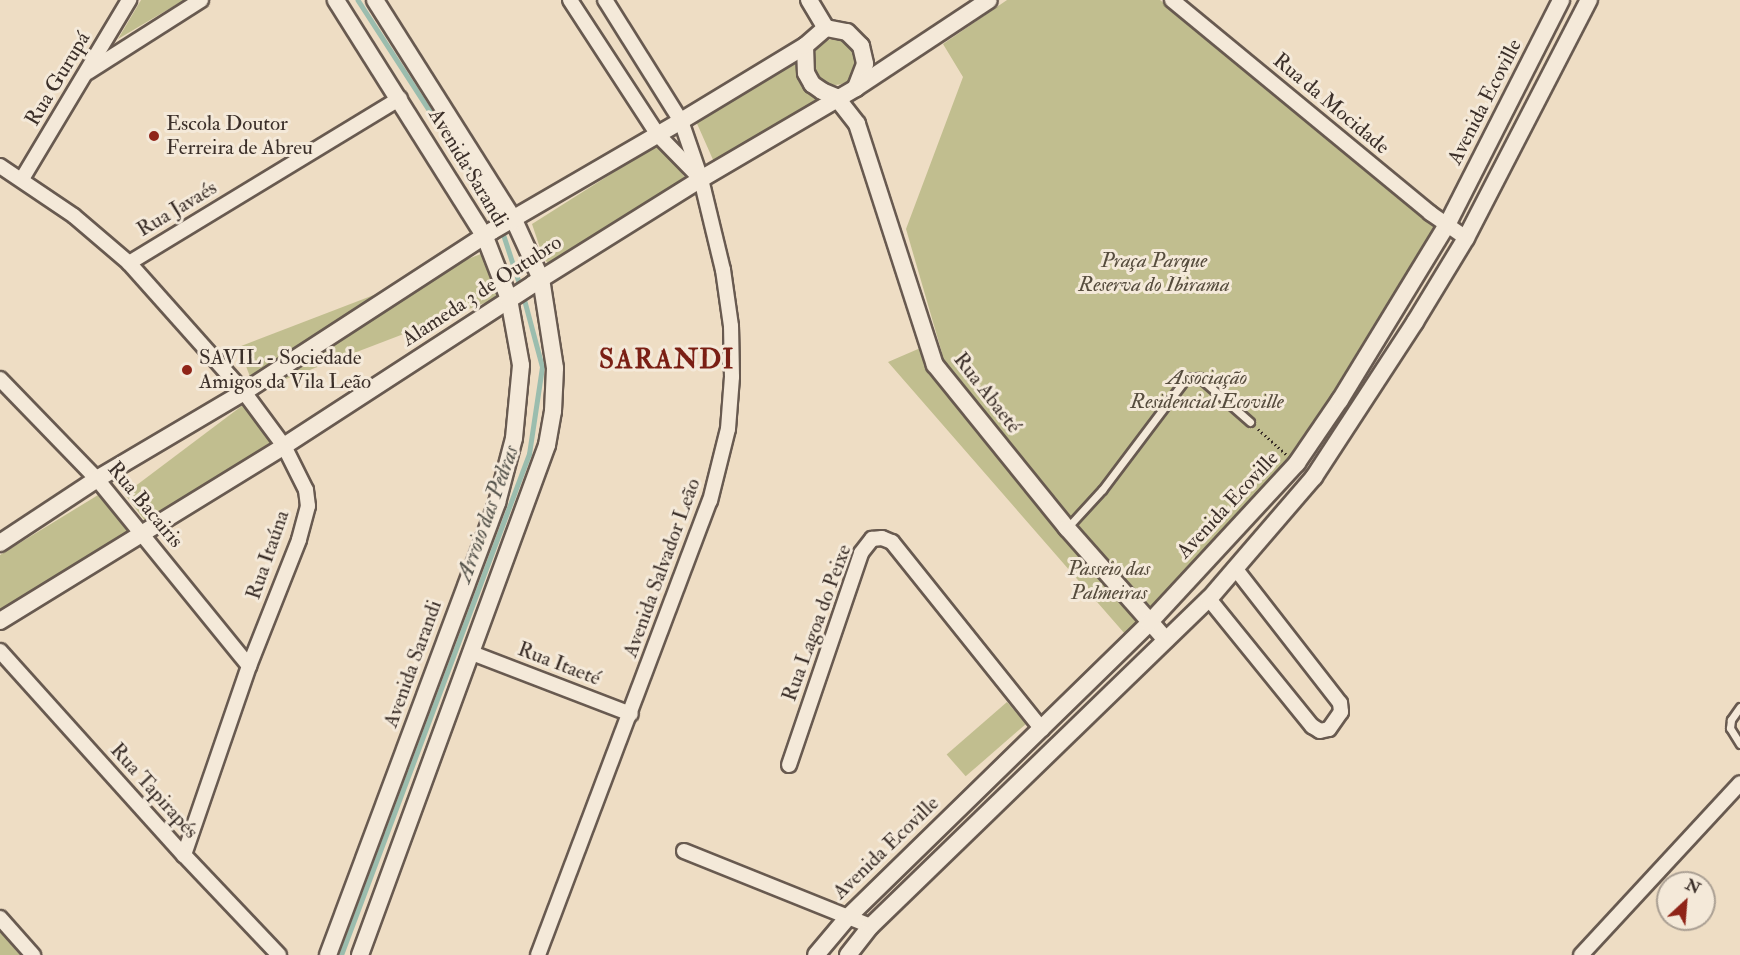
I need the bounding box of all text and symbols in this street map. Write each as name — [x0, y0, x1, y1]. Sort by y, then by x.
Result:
street label: Rua Gurupá — [20, 27, 96, 131]
street label: Avenida Ecoville — [1443, 35, 1527, 169]
street label: Rua da Mocidade — [1268, 48, 1394, 160]
street label: Avenida Sarandi — [423, 104, 513, 232]
place label: Escola Doutor Ferreira de Abreu — [166, 111, 313, 161]
marker: Escola Doutor Ferreira de Abreu — [147, 129, 161, 143]
street label: Rua Javaés — [133, 175, 221, 243]
street label: Alameda 3 de Outubro — [397, 230, 567, 352]
park label: Praça Parque Reserva do Ibirama — [1078, 248, 1230, 298]
district label: SARANDI — [599, 344, 735, 376]
place label: SAVIL - Sociedade Amigos da Vila Leão — [199, 345, 371, 395]
street label: Rua Abaeté — [948, 348, 1026, 438]
marker: SAVIL - Sociedade Amigos da Vila Leão — [180, 363, 194, 377]
park label: Associação Residencial Ecoville — [1130, 365, 1284, 415]
water label: Arroio das Pedras — [451, 442, 525, 586]
street label: Avenida Ecoville — [1172, 446, 1284, 564]
street label: Rua Bacairis — [102, 457, 188, 553]
street label: Avenida Salvador Leão — [618, 475, 706, 661]
street label: Rua Itaúna — [241, 507, 295, 603]
street label: Rua Lagoa do Peixe — [777, 541, 857, 705]
park label: Passeio das Palmeiras — [1068, 556, 1150, 606]
street label: Avenida Sarandi — [378, 597, 448, 731]
street label: Rua Itaeté — [514, 637, 604, 691]
street label: Rua Tapirapés — [105, 738, 203, 844]
street label: Avenida Ecoville — [828, 791, 944, 905]
north arrow — [1656, 871, 1716, 931]
text: N — [1682, 874, 1704, 899]

